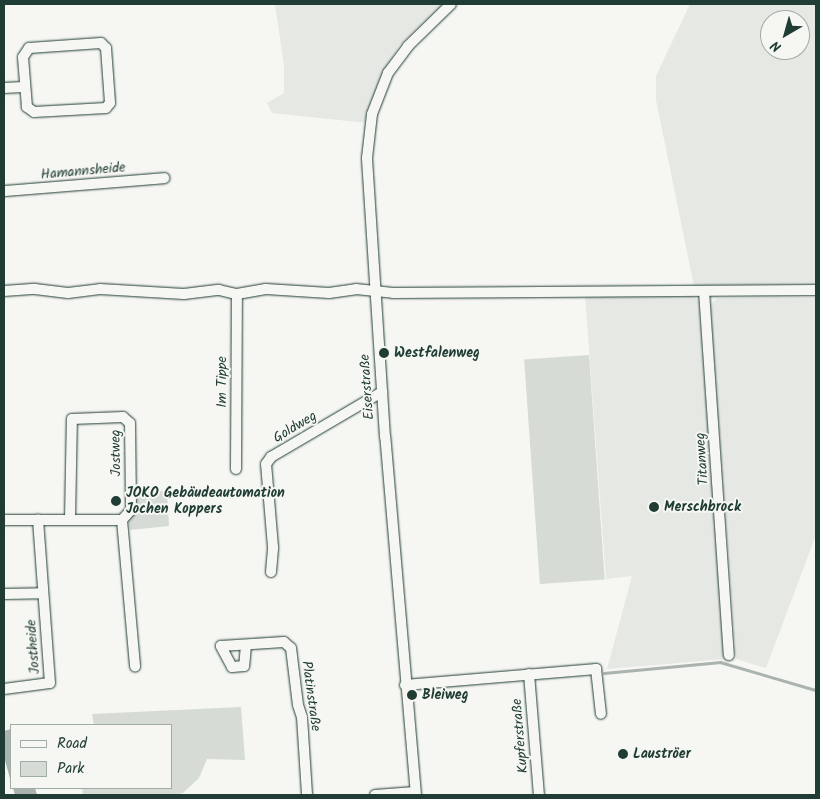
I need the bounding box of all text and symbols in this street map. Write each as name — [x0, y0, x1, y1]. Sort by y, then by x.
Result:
north arrow — [760, 10, 810, 60]
text: N — [766, 35, 787, 57]
street label: Hamannsheide — [40, 159, 126, 183]
place label: Westfalenweg — [394, 345, 480, 361]
marker: Westfalenweg — [378, 347, 390, 359]
street label: Eiserstraße — [356, 354, 378, 420]
street label: Im Tippe — [214, 356, 230, 408]
street label: Goldweg — [270, 408, 320, 446]
street label: Jostweg — [107, 430, 125, 476]
street label: Titanweg — [692, 432, 712, 486]
place label: JOKO Gebäudeautomation Jochen Koppers — [126, 485, 285, 518]
marker: JOKO Gebäudeautomation Jochen Koppers — [110, 495, 122, 507]
place label: Merschbrock — [664, 499, 741, 515]
marker: Merschbrock — [648, 501, 660, 513]
street label: Jostheide — [23, 619, 43, 675]
street label: Platinstraße — [298, 660, 324, 732]
place label: Bleiweg — [422, 687, 468, 703]
marker: Bleiweg — [406, 689, 418, 701]
street label: Kupferstraße — [508, 698, 532, 774]
legend — [10, 724, 172, 789]
text: Road — [57, 732, 87, 756]
place label: Lauströer — [633, 746, 691, 762]
marker: Lauströer — [617, 748, 629, 760]
text: Park — [57, 757, 84, 781]

